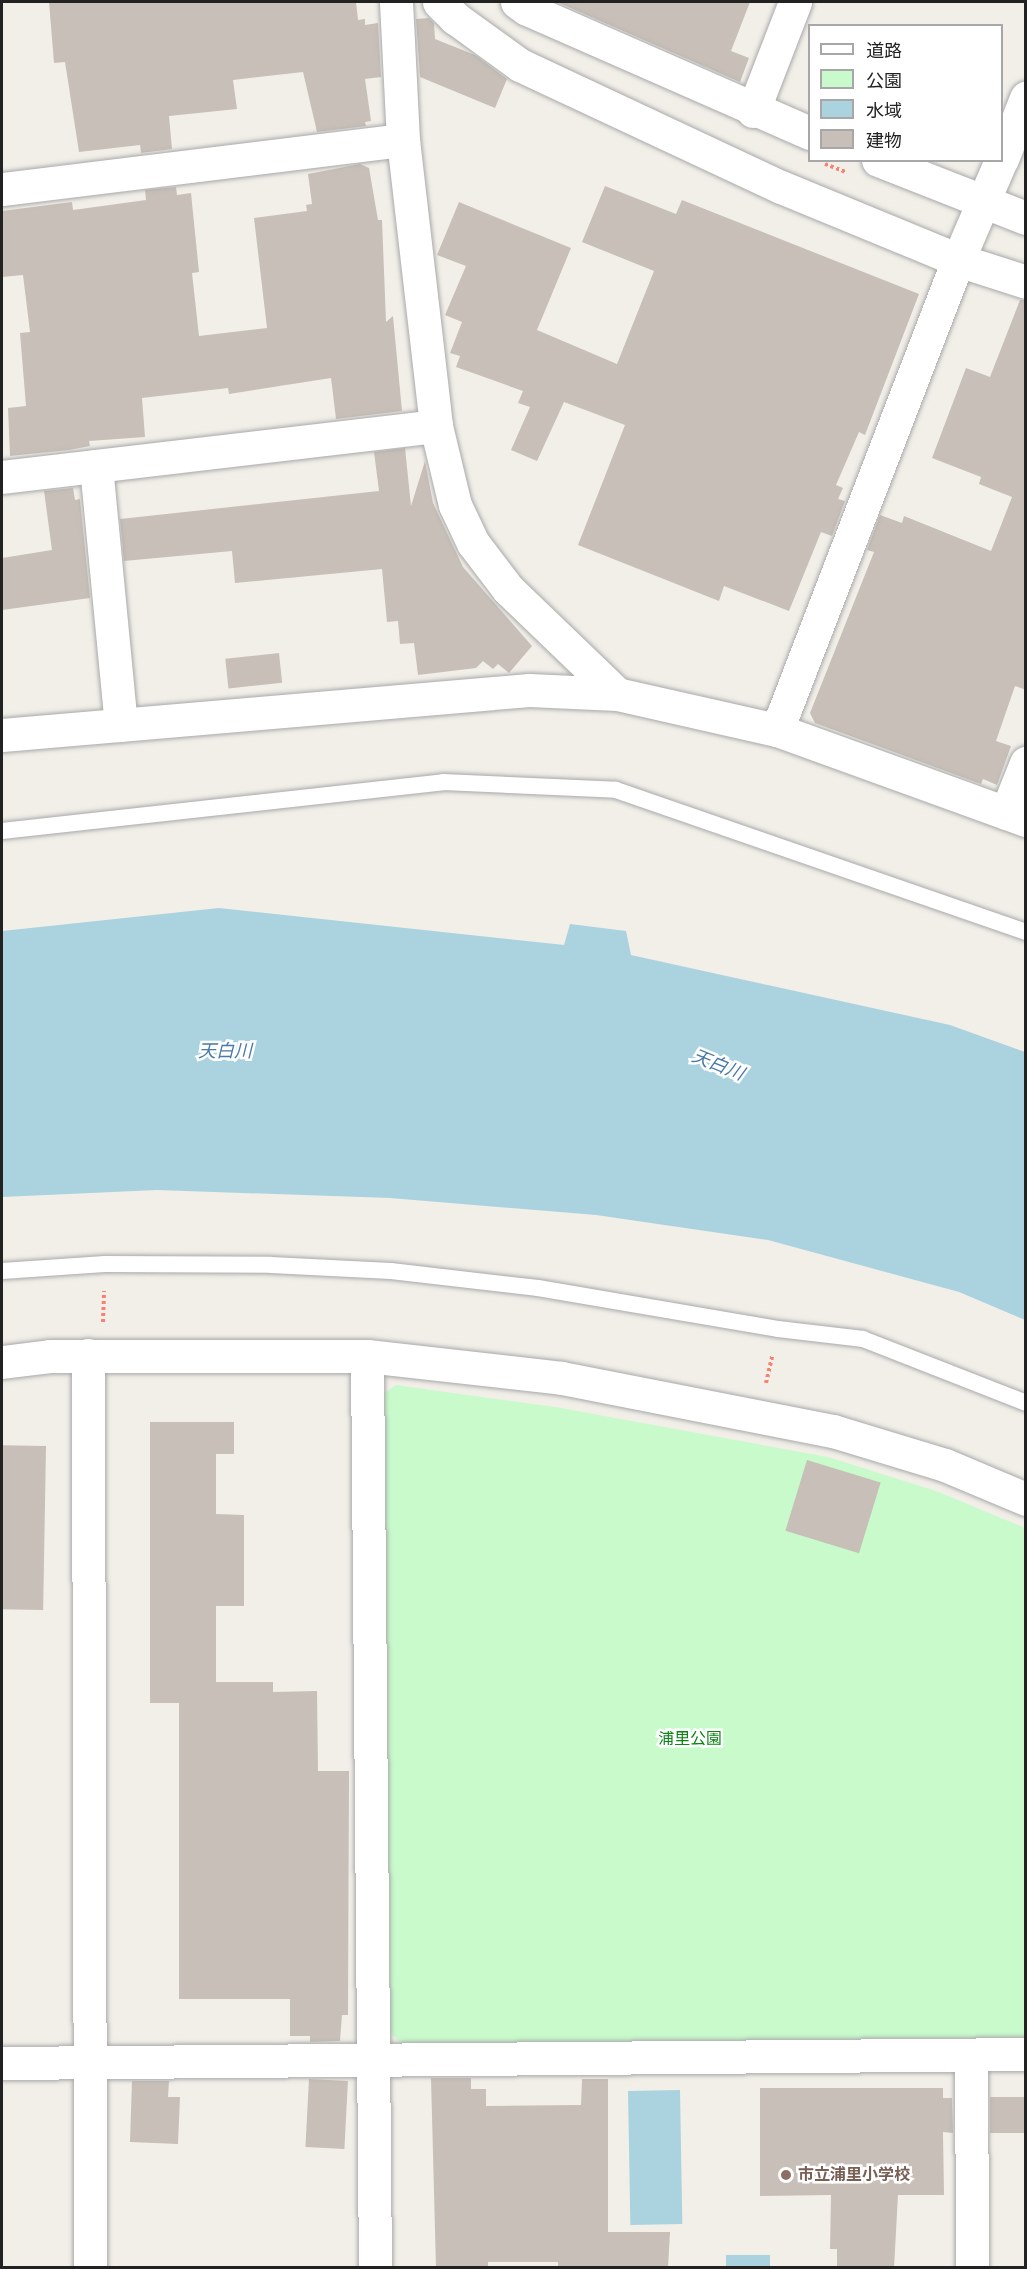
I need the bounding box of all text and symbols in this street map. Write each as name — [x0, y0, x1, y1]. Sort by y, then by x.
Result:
legend — [808, 24, 1003, 162]
text: 道路 — [866, 40, 902, 62]
text: 公園 — [866, 70, 902, 92]
text: 水域 — [866, 100, 902, 122]
text: 建物 — [866, 130, 902, 152]
water label: 天白川 — [198, 1040, 252, 1062]
water label: 天白川 — [689, 1045, 747, 1085]
park label: 浦里公園 — [658, 1729, 722, 1749]
place label: 市立浦里小学校 — [798, 2165, 910, 2185]
marker: 市立浦里小学校 — [779, 2168, 793, 2182]

